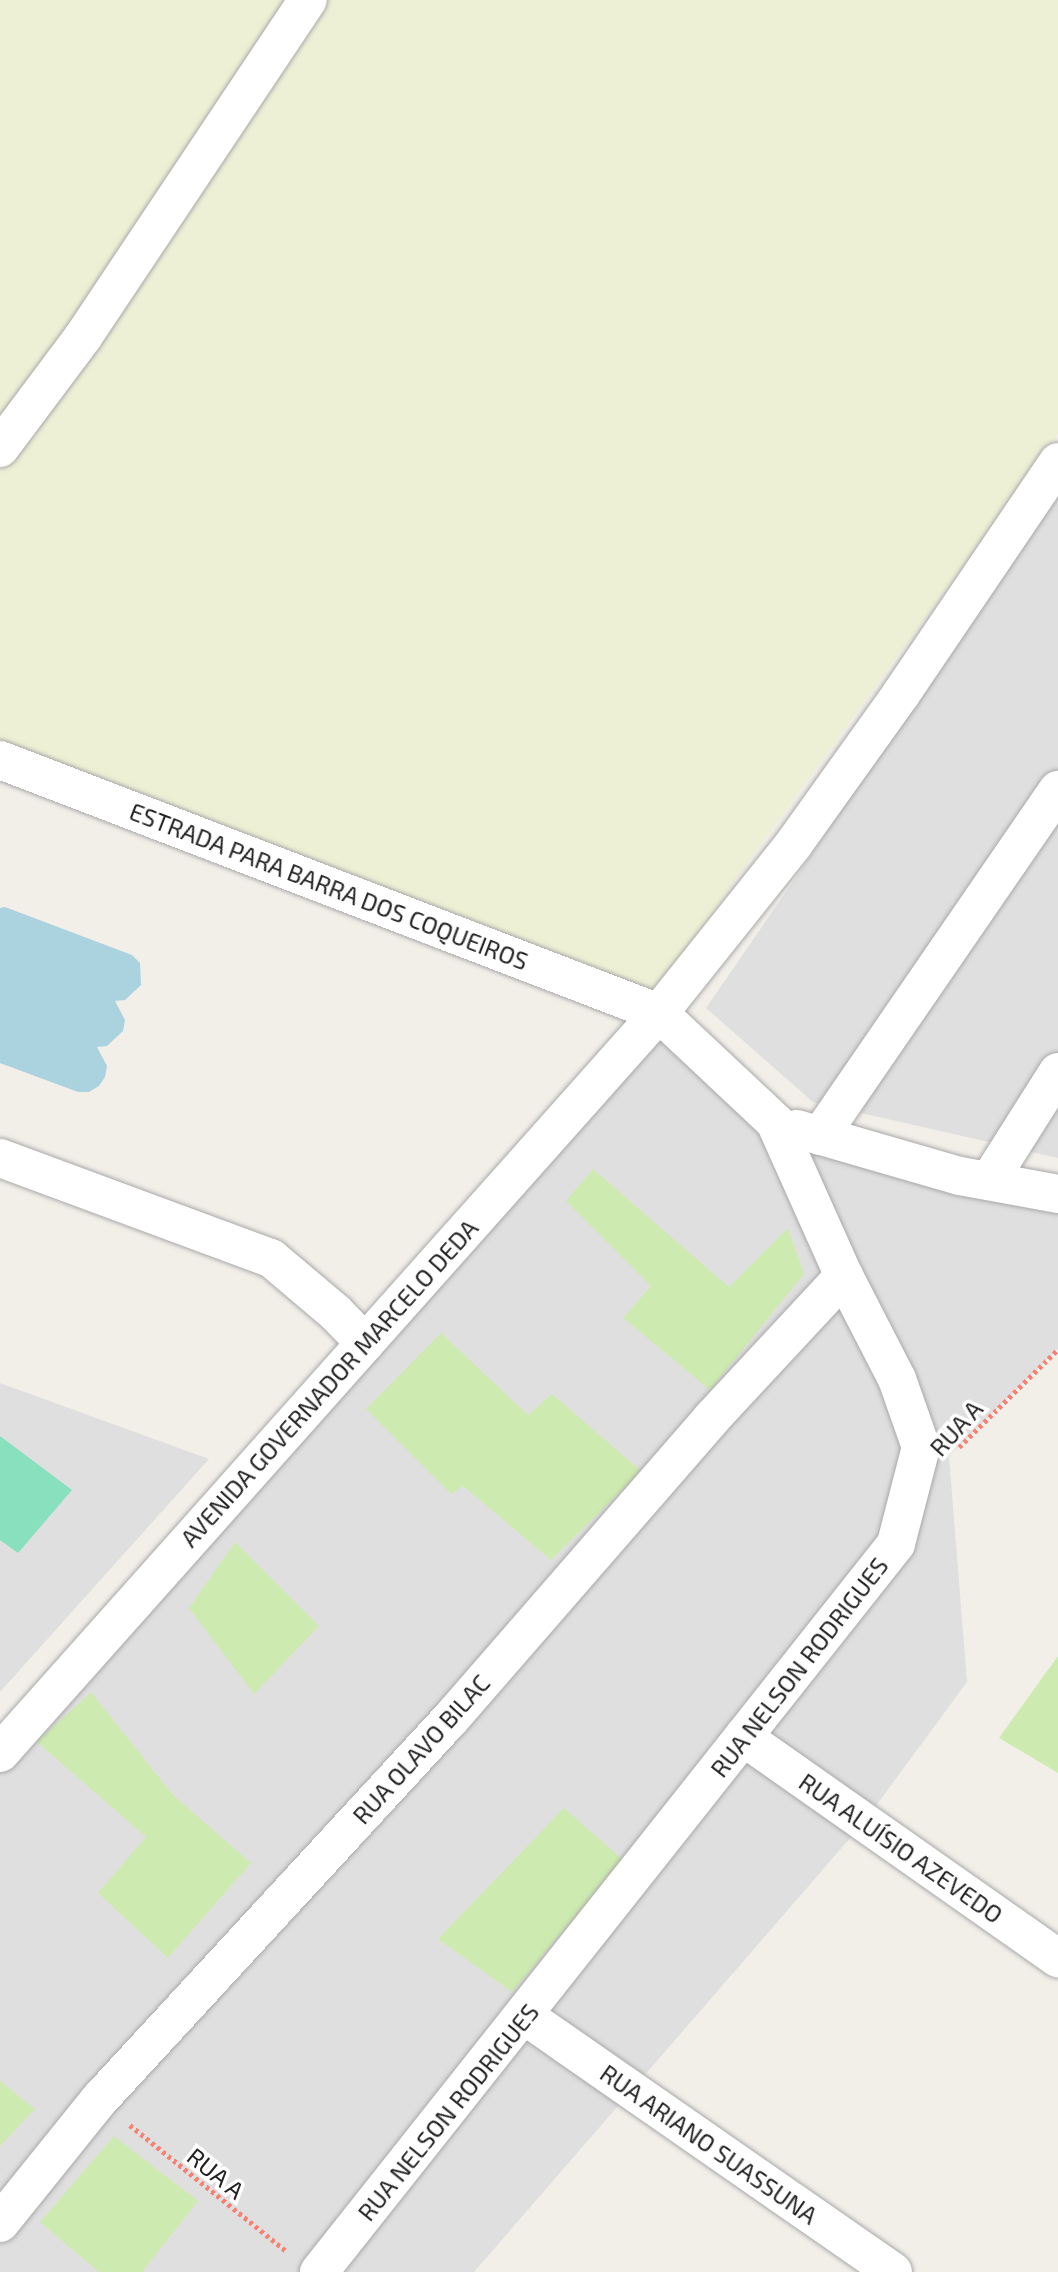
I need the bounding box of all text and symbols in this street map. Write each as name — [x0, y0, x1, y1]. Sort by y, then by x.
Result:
street label: ESTRADA PARA BARRA DOS COQUEIROS — [125, 796, 533, 976]
street label: AVENIDA GOVERNADOR MARCELO DEDA — [174, 1213, 484, 1553]
street label: RUA A — [923, 1394, 989, 1462]
street label: RUA NELSON RODRIGUES — [704, 1551, 894, 1783]
street label: RUA OLAVO BILAC — [346, 1668, 496, 1830]
street label: RUA ALUÍSIO AZEVEDO — [793, 1766, 1009, 1930]
street label: RUA NELSON RODRIGUES — [351, 1998, 545, 2226]
street label: RUA ARIANO SUASSUNA — [595, 2058, 823, 2230]
street label: RUA A — [181, 2141, 251, 2205]

